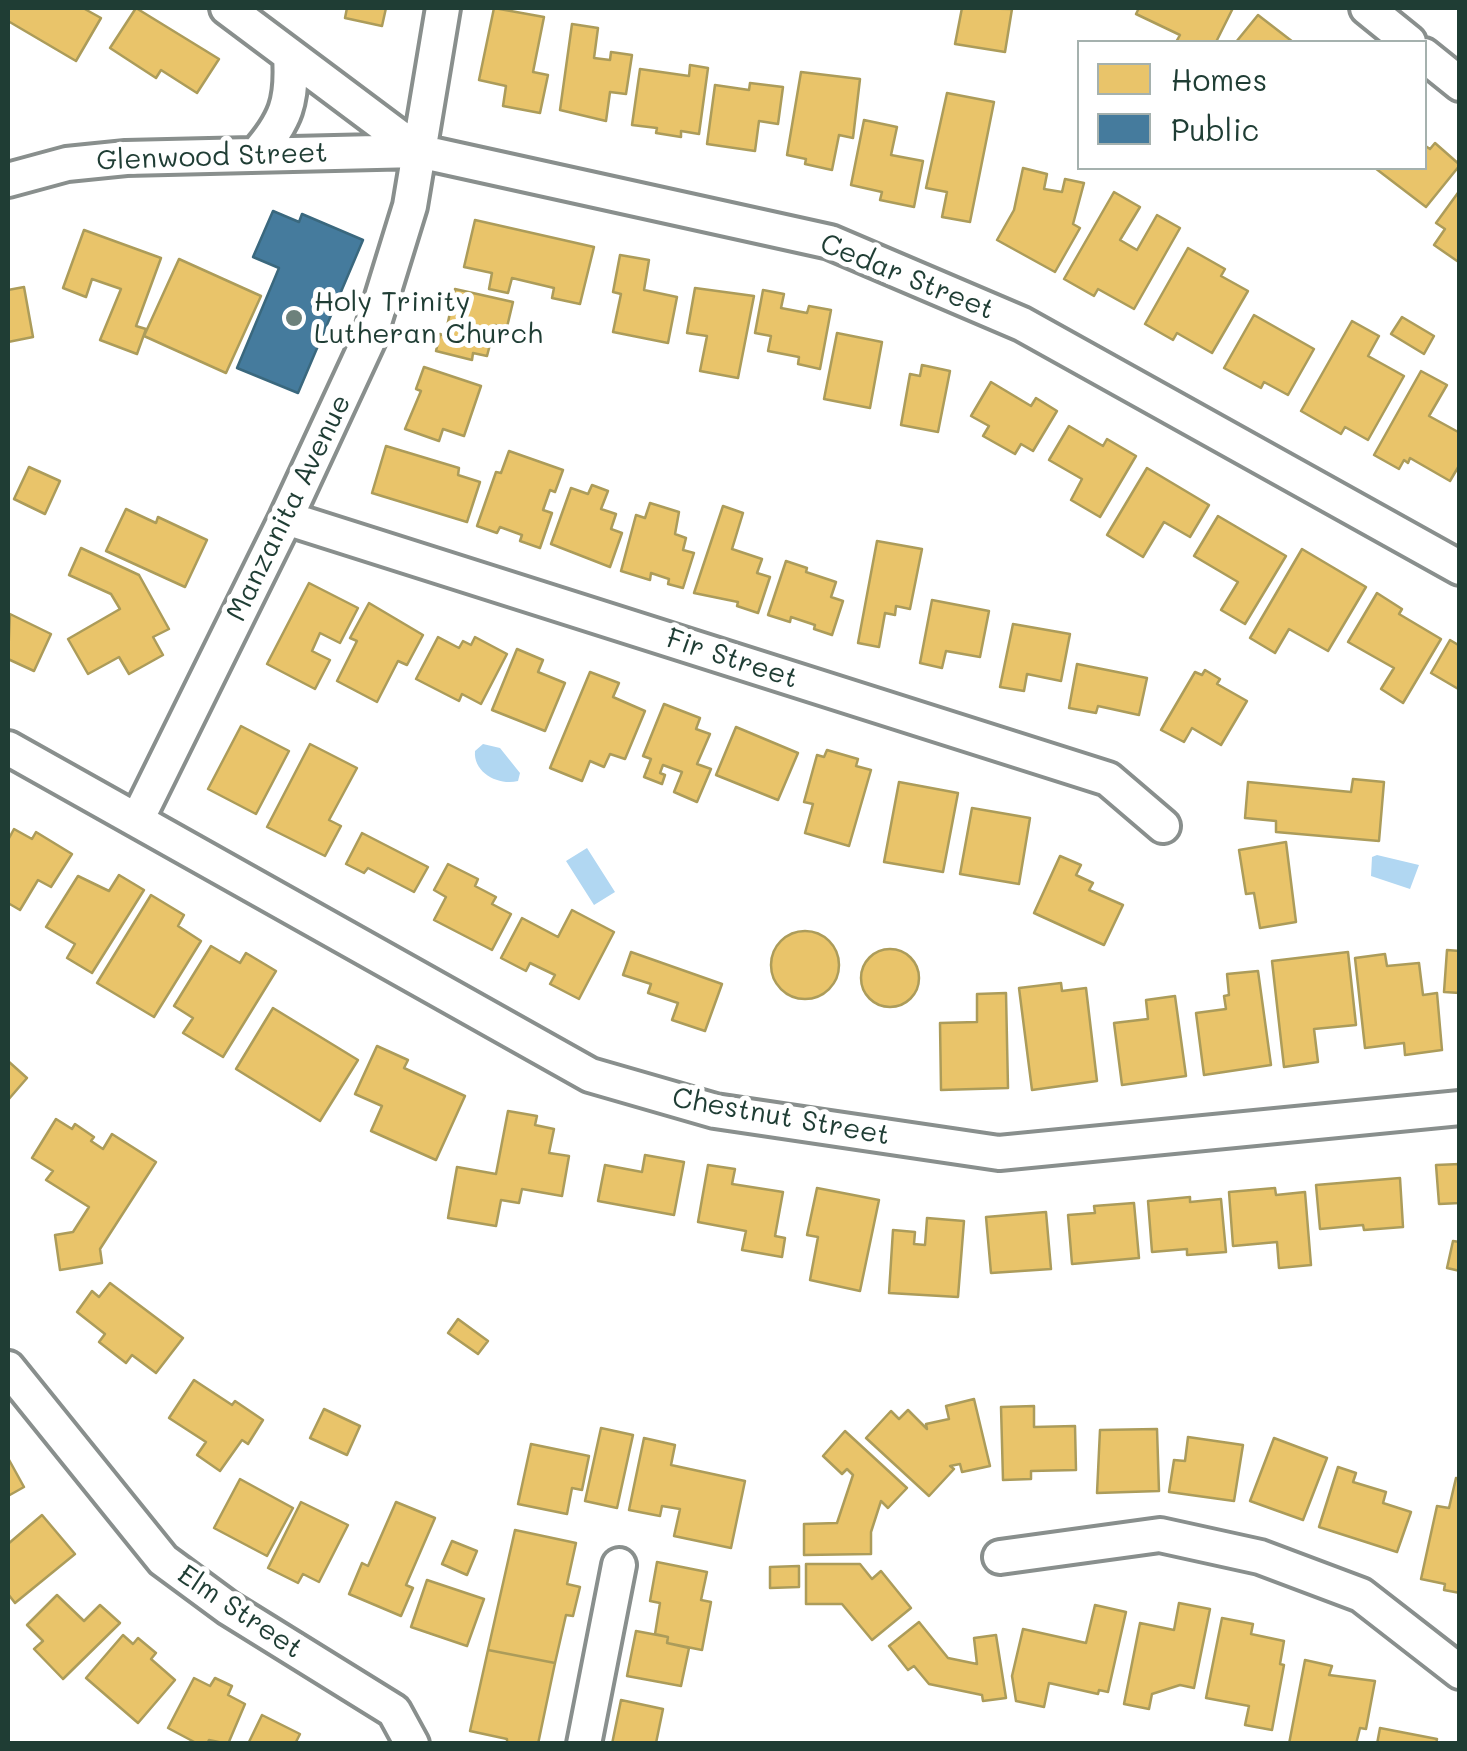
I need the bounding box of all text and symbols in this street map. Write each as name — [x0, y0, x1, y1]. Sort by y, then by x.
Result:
legend — [1077, 40, 1427, 170]
text: Homes — [1171, 59, 1267, 99]
text: Public — [1171, 109, 1259, 149]
street label: Glenwood Street — [96, 136, 328, 178]
street label: Cedar Street — [815, 227, 999, 327]
place label: Holy Trinity Lutheran Church — [314, 285, 543, 351]
marker: Holy Trinity Lutheran Church — [283, 307, 305, 329]
street label: Manzanita Avenue — [220, 389, 358, 627]
street label: Fir Street — [662, 622, 802, 696]
street label: Chestnut Street — [670, 1081, 892, 1153]
street label: Elm Street — [171, 1558, 309, 1666]

